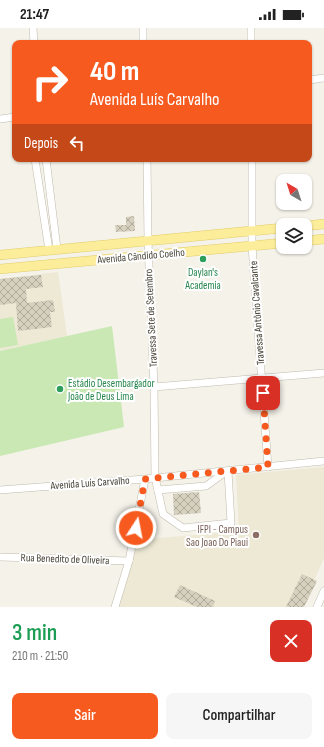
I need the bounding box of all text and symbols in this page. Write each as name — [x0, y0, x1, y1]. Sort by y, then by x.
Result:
text: 21:47 — [20, 5, 49, 24]
text: 40 m — [90, 55, 139, 88]
icon: right — [24, 56, 76, 108]
text: Avenida Luís Carvalho — [90, 89, 220, 110]
icon: left — [66, 132, 88, 154]
text: Depois — [24, 134, 58, 153]
north arrow — [276, 174, 312, 210]
map controls — [276, 174, 312, 254]
button: layers — [276, 218, 312, 254]
street label: Avenida Cândido Coelho — [96, 246, 186, 266]
marker: Daylan's Academia — [198, 254, 208, 264]
street label: Travessa Antônio Cavalcante — [247, 260, 267, 366]
place label: Daylan's Academia — [184, 266, 221, 292]
street label: Travessa Sete de Setembro — [142, 268, 160, 367]
pin — [246, 376, 280, 410]
place label: Estádio Desembargador João de Deus Lima — [67, 377, 155, 403]
icon: arrive — [252, 382, 274, 404]
marker: Estádio Desembargador João de Deus Lima — [55, 384, 65, 394]
street label: Avenida Luís Carvalho — [49, 474, 130, 492]
position arrow — [115, 507, 157, 549]
place label: IFPI - Campus Sao Joao Do Piaui — [186, 523, 248, 549]
marker: IFPI - Campus Sao Joao Do Piaui — [251, 530, 261, 540]
street label: Rua Benedito de Oliveira — [20, 551, 110, 567]
text: 3 min — [12, 618, 57, 647]
button: close — [270, 620, 312, 662]
text: 210 m · 21:50 — [12, 648, 68, 664]
button: Sair — [12, 693, 158, 739]
button: Compartilhar — [166, 693, 312, 739]

